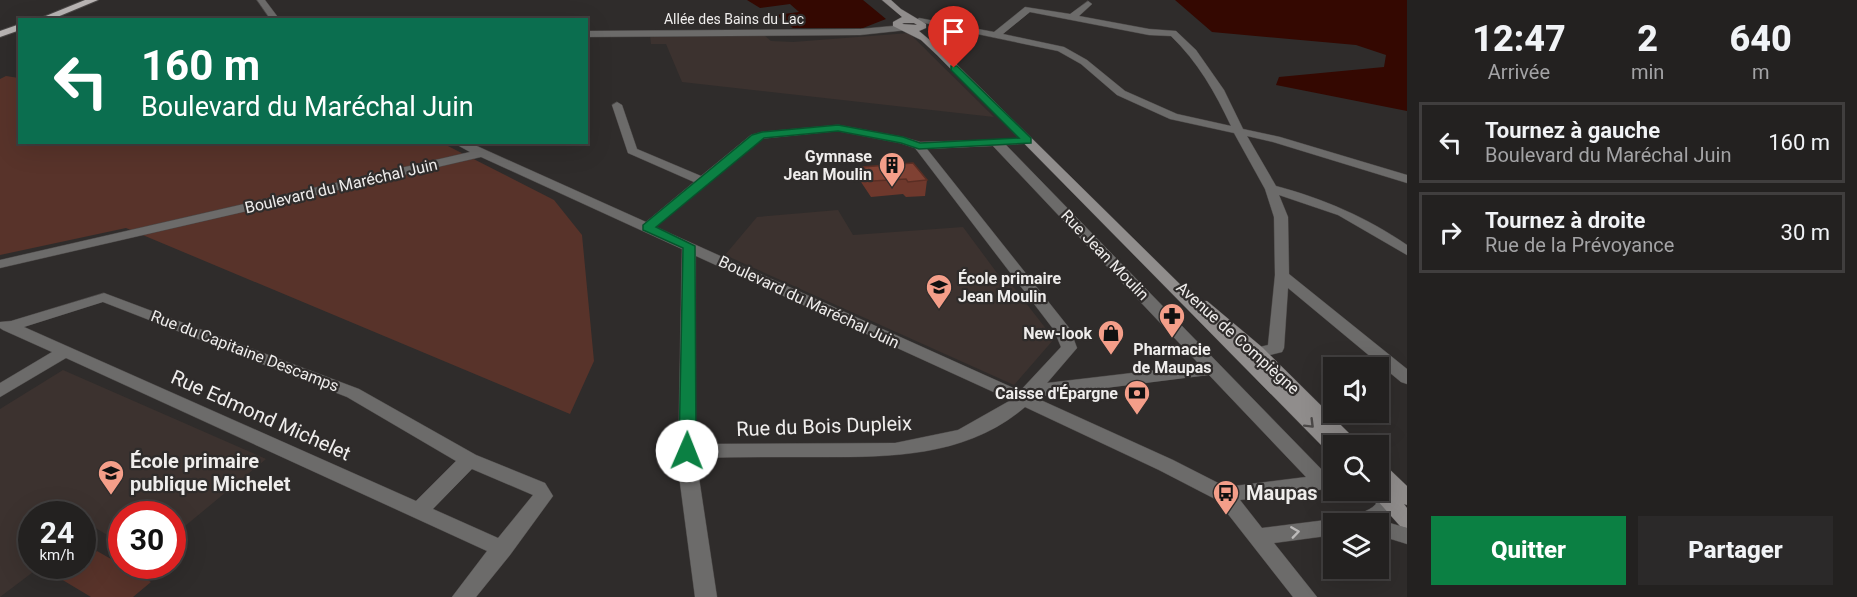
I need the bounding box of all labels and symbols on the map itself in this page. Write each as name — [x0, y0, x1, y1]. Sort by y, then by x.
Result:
pin — [928, 6, 979, 68]
street label: Allée des Bains du Lac — [664, 11, 804, 27]
place label: Gymnase Jean Moulin — [783, 147, 872, 184]
building icon: Gymnase Jean Moulin — [877, 150, 907, 188]
street label: Boulevard du Maréchal Juin — [243, 155, 439, 217]
street label: Rue Jean Moulin — [1057, 206, 1153, 304]
street label: Boulevard du Maréchal Juin — [716, 252, 902, 352]
place label: École primaire Jean Moulin — [958, 269, 1062, 306]
school or university icon: École primaire Jean Moulin — [924, 272, 954, 310]
street label: Avenue de Compiègne — [1173, 278, 1303, 398]
pharmacy icon: Pharmacie de Maupas — [1157, 301, 1187, 339]
street label: Rue du Capitaine Descamps — [148, 306, 342, 396]
shop icon: New-look — [1096, 318, 1126, 356]
place label: New-look — [1023, 324, 1092, 343]
place label: Pharmacie de Maupas — [1133, 340, 1211, 377]
street label: Rue Edmond Michelet — [167, 365, 355, 465]
bank icon: Caisse d'Épargne — [1122, 378, 1152, 416]
place label: Caisse d'Épargne — [995, 384, 1118, 403]
street label: Rue du Bois Dupleix — [736, 411, 912, 441]
one-way arrow — [1303, 416, 1314, 427]
position arrow — [655, 419, 719, 483]
place label: École primaire publique Michelet — [130, 449, 291, 496]
school or university icon: École primaire publique Michelet — [96, 458, 126, 496]
bus stop icon: Maupas — [1211, 478, 1241, 516]
place label: Maupas — [1246, 481, 1318, 505]
speed limit sign: 30 — [108, 501, 186, 579]
one-way arrow — [1291, 526, 1300, 539]

